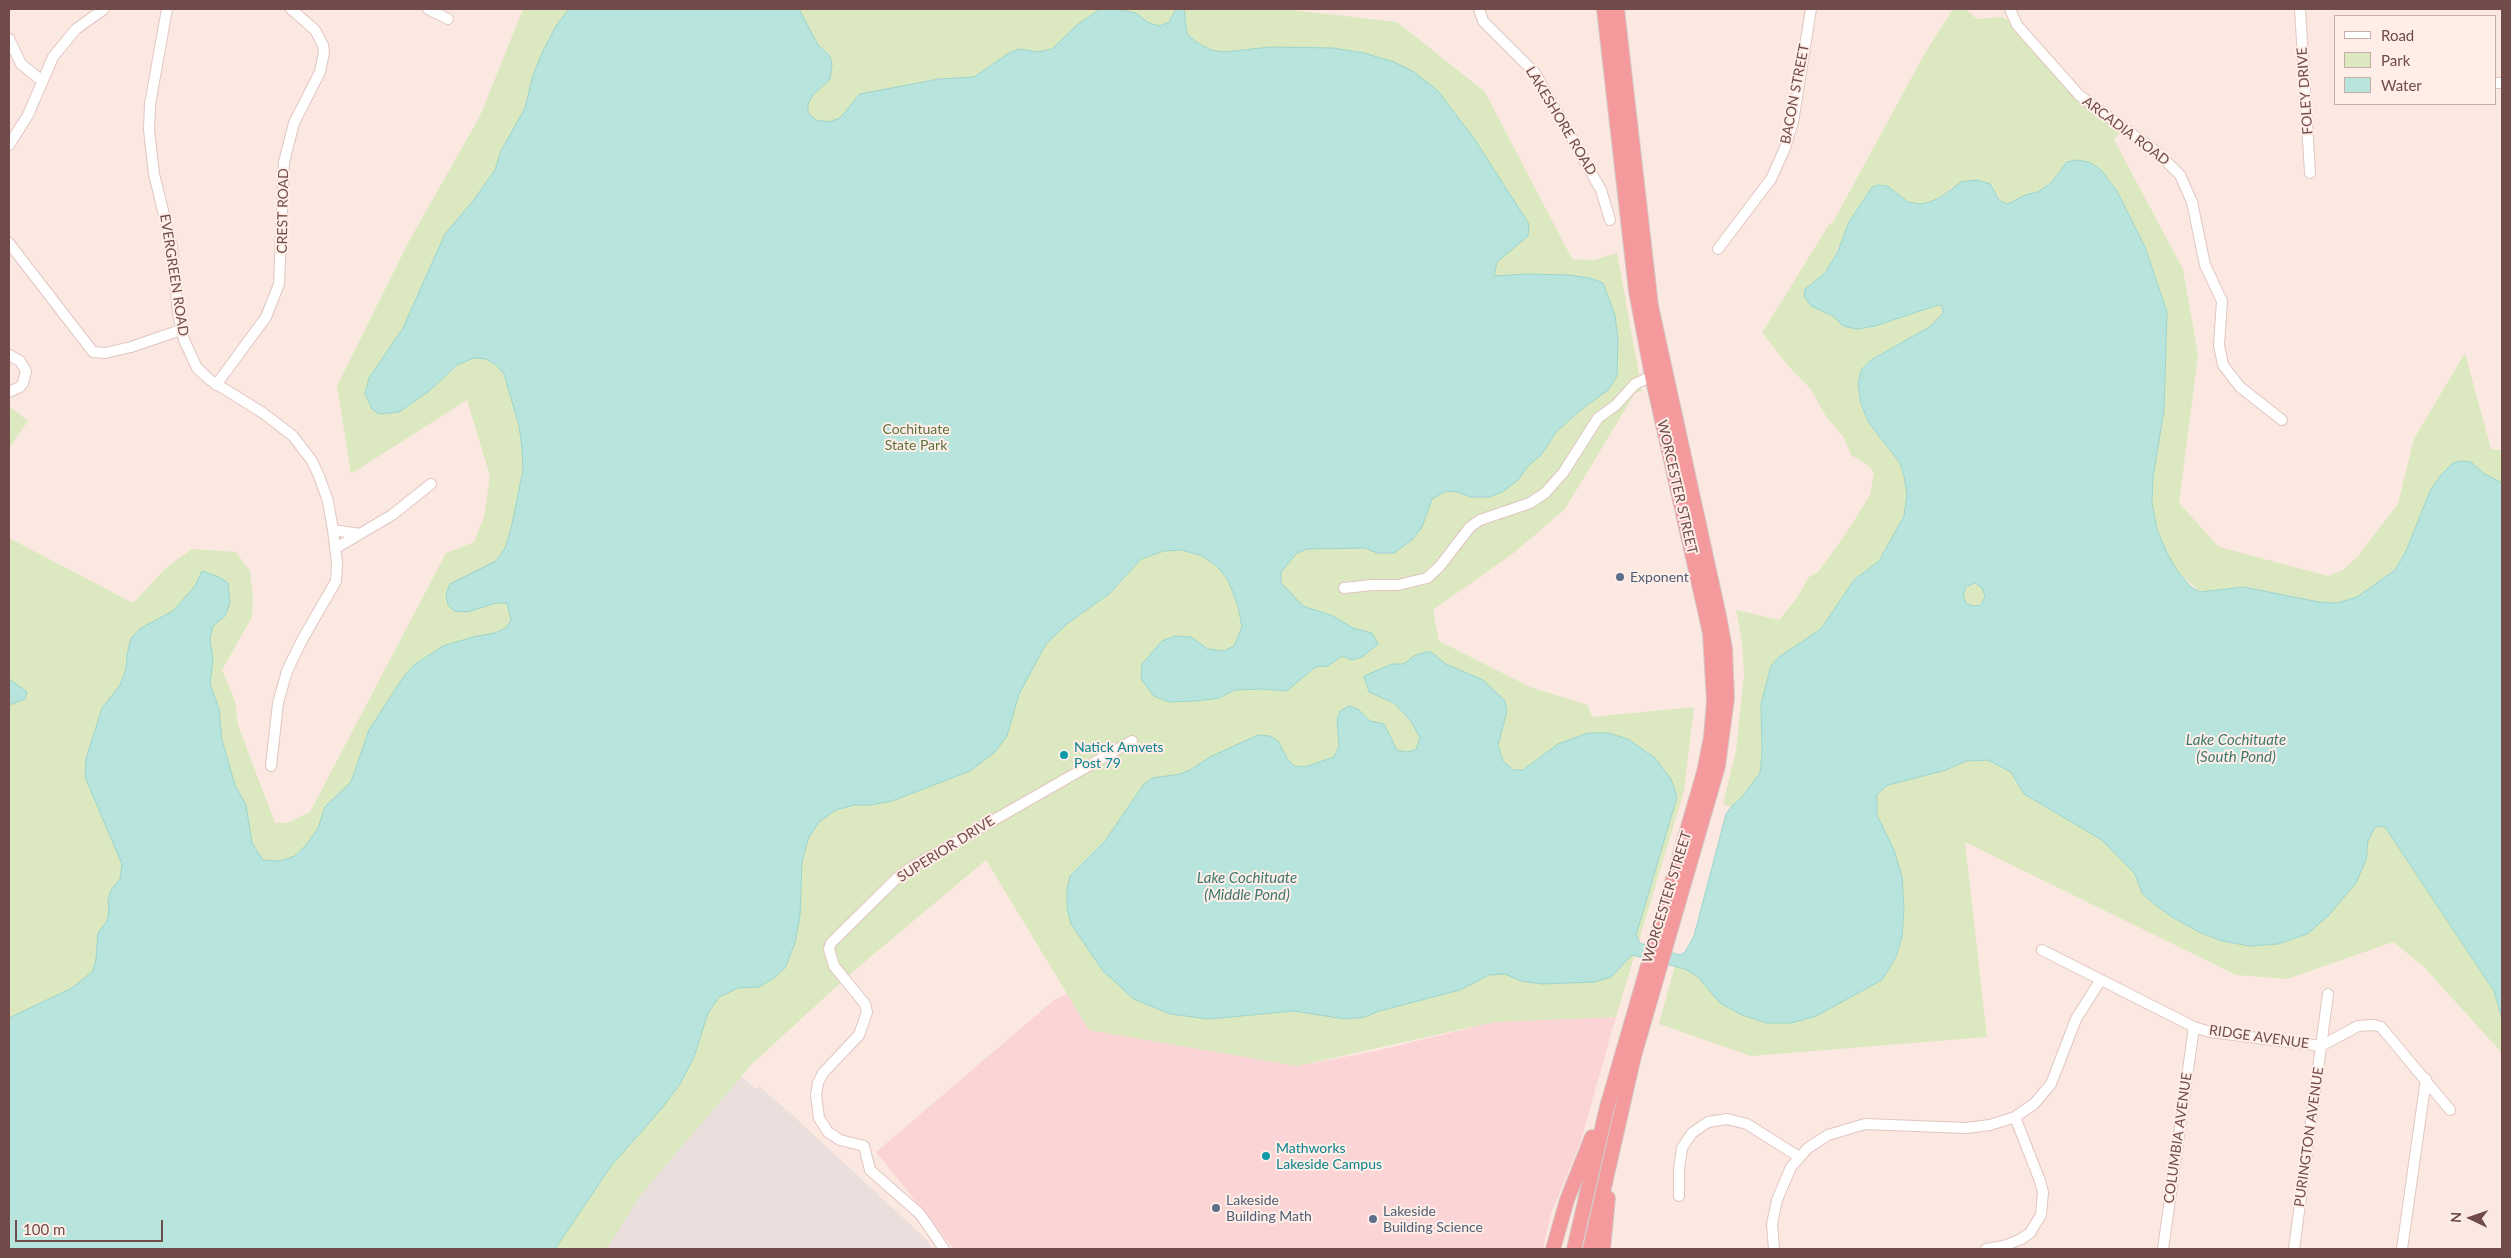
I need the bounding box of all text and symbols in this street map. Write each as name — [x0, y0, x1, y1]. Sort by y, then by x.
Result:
legend — [2334, 15, 2496, 105]
text: Road — [2381, 26, 2414, 44]
street label: BACON STREET — [1777, 42, 1813, 146]
street label: FOLEY DRIVE — [2294, 47, 2316, 135]
text: Park — [2381, 51, 2410, 69]
street label: LAKESHORE ROAD — [1522, 64, 1600, 178]
text: Water — [2381, 76, 2422, 94]
street label: ARCADIA ROAD — [2079, 93, 2173, 169]
street label: CREST ROAD — [274, 168, 292, 254]
street label: EVERGREEN ROAD — [156, 213, 192, 337]
street label: WORCESTER STREET — [1653, 418, 1701, 556]
park label: Cochituate State Park — [882, 421, 950, 454]
place label: Exponent — [1630, 569, 1689, 585]
marker: Exponent — [1614, 571, 1626, 583]
water label: Lake Cochituate (South Pond) — [2186, 731, 2286, 766]
place label: Natick Amvets Post 79 — [1074, 739, 1164, 772]
marker: Natick Amvets Post 79 — [1058, 749, 1070, 761]
street label: SUPERIOR DRIVE — [894, 812, 998, 886]
street label: WORCESTER STREET — [1639, 829, 1695, 965]
water label: Lake Cochituate (Middle Pond) — [1197, 869, 1297, 904]
street label: RIDGE AVENUE — [2208, 1022, 2310, 1052]
street label: PURINGTON AVENUE — [2291, 1066, 2327, 1208]
street label: COLUMBIA AVENUE — [2161, 1072, 2195, 1204]
place label: Mathworks Lakeside Campus — [1276, 1140, 1382, 1172]
marker: Mathworks Lakeside Campus — [1260, 1150, 1272, 1162]
place label: Lakeside Building Math — [1226, 1192, 1312, 1224]
north arrow — [2446, 1193, 2496, 1243]
marker: Lakeside Building Math — [1210, 1202, 1222, 1214]
place label: Lakeside Building Science — [1383, 1203, 1483, 1236]
scale bar — [18, 1210, 165, 1242]
text: N — [2447, 1211, 2464, 1223]
marker: Lakeside Building Science — [1367, 1213, 1379, 1225]
text: 100 m — [23, 1220, 65, 1238]

